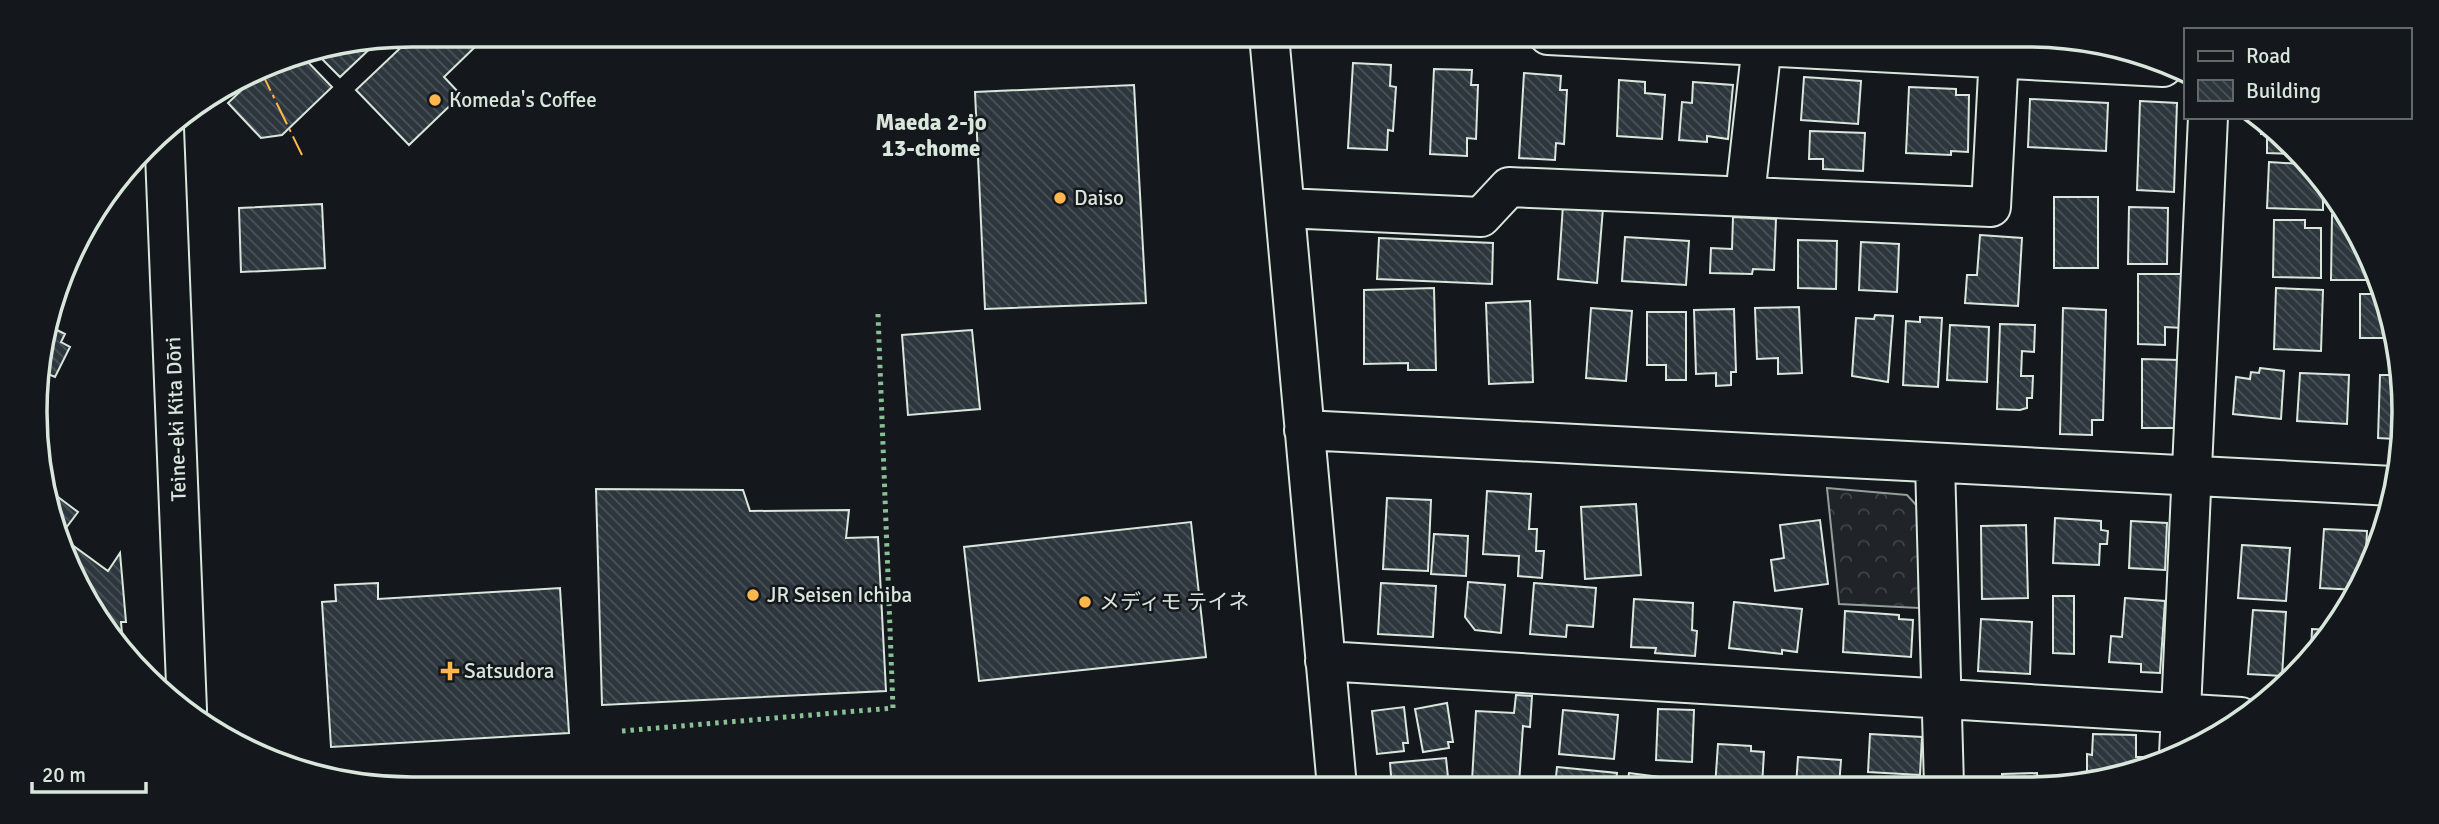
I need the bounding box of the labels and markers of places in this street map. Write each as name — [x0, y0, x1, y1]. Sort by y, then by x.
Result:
place label: Komeda's Coffee — [449, 87, 597, 113]
marker: Komeda's Coffee — [427, 92, 443, 108]
place label: Daiso — [1074, 185, 1124, 211]
marker: Daiso — [1052, 190, 1068, 206]
place label: JR Seisen Ichiba — [767, 582, 912, 608]
marker: JR Seisen Ichiba — [745, 587, 761, 603]
place label: メディモ テイネ — [1099, 589, 1249, 615]
marker: メディモ テイネ — [1077, 594, 1093, 610]
place label: Satsudora — [464, 658, 554, 684]
marker: Satsudora — [442, 663, 458, 679]

